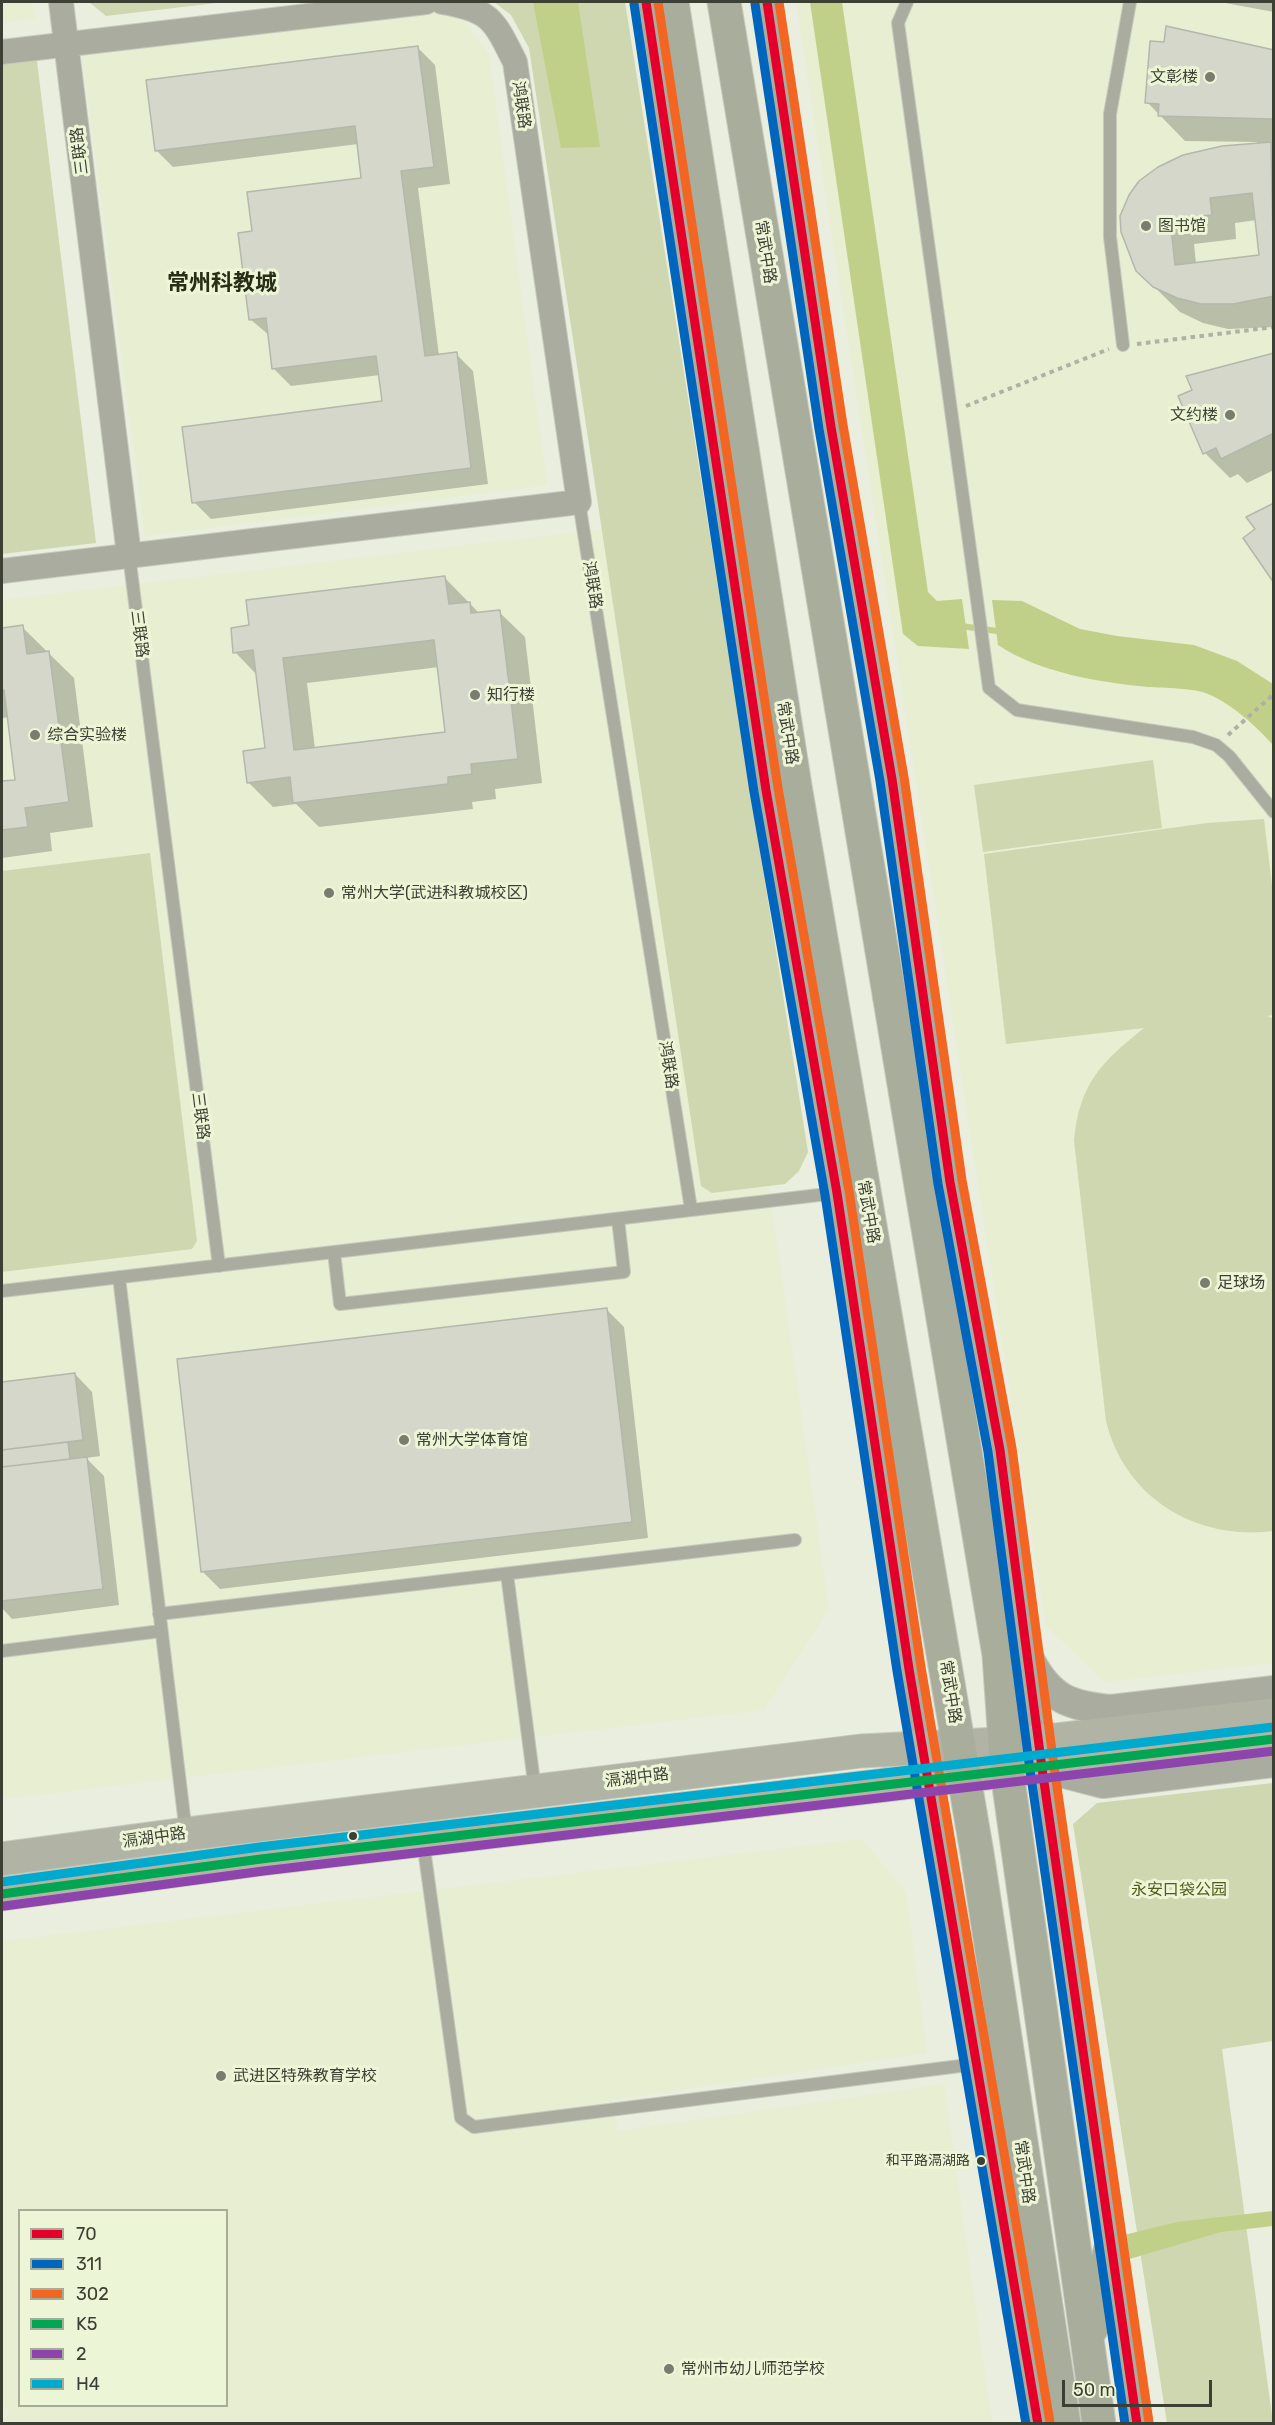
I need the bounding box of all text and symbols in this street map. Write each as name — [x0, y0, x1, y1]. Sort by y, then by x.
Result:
place label: 文彰楼 — [1150, 67, 1198, 87]
marker: 文彰楼 — [1203, 70, 1217, 84]
street label: 鸿联路 — [508, 80, 534, 130]
street label: 三联路 — [68, 126, 92, 176]
place label: 图书馆 — [1158, 216, 1206, 236]
street label: 常武中路 — [751, 219, 779, 285]
marker: 图书馆 — [1139, 219, 1153, 233]
district label: 常州科教城 — [167, 271, 277, 297]
place label: 文约楼 — [1170, 405, 1218, 425]
marker: 文约楼 — [1223, 408, 1237, 422]
street label: 鸿联路 — [579, 560, 605, 610]
street label: 三联路 — [127, 609, 151, 659]
place label: 知行楼 — [487, 685, 535, 705]
marker: 知行楼 — [468, 688, 482, 702]
street label: 常武中路 — [773, 700, 801, 766]
place label: 综合实验楼 — [47, 725, 127, 745]
marker: 综合实验楼 — [28, 728, 42, 742]
place label: 常州大学(武进科教城校区) — [341, 883, 528, 903]
marker: 常州大学(武进科教城校区) — [322, 886, 336, 900]
street label: 鸿联路 — [655, 1040, 681, 1090]
street label: 三联路 — [188, 1091, 212, 1141]
street label: 常武中路 — [853, 1179, 883, 1245]
place label: 足球场 — [1217, 1273, 1265, 1293]
marker: 足球场 — [1198, 1276, 1212, 1290]
place label: 常州大学体育馆 — [416, 1430, 528, 1450]
marker: 常州大学体育馆 — [397, 1433, 411, 1447]
street label: 常武中路 — [936, 1659, 964, 1725]
street label: 滆湖中路 — [604, 1765, 670, 1791]
street label: 滆湖中路 — [121, 1824, 187, 1852]
unlabelled marker — [347, 1830, 359, 1842]
park label: 永安口袋公园 — [1131, 1880, 1227, 1900]
place label: 武进区特殊教育学校 — [233, 2066, 377, 2086]
marker: 武进区特殊教育学校 — [214, 2069, 228, 2083]
street label: 常武中路 — [1010, 2139, 1038, 2205]
place label: 和平路滆湖路 — [886, 2153, 970, 2169]
marker: 和平路滆湖路 — [975, 2155, 987, 2167]
legend — [18, 2209, 228, 2407]
text: 70 — [76, 2223, 97, 2245]
text: 311 — [76, 2253, 102, 2275]
text: 302 — [76, 2283, 109, 2305]
text: K5 — [76, 2313, 98, 2335]
text: 2 — [76, 2343, 87, 2365]
place label: 常州市幼儿师范学校 — [681, 2359, 825, 2379]
marker: 常州市幼儿师范学校 — [662, 2362, 676, 2376]
scale bar — [1065, 2368, 1215, 2406]
text: H4 — [76, 2373, 100, 2395]
text: 50 m — [1073, 2379, 1116, 2401]

